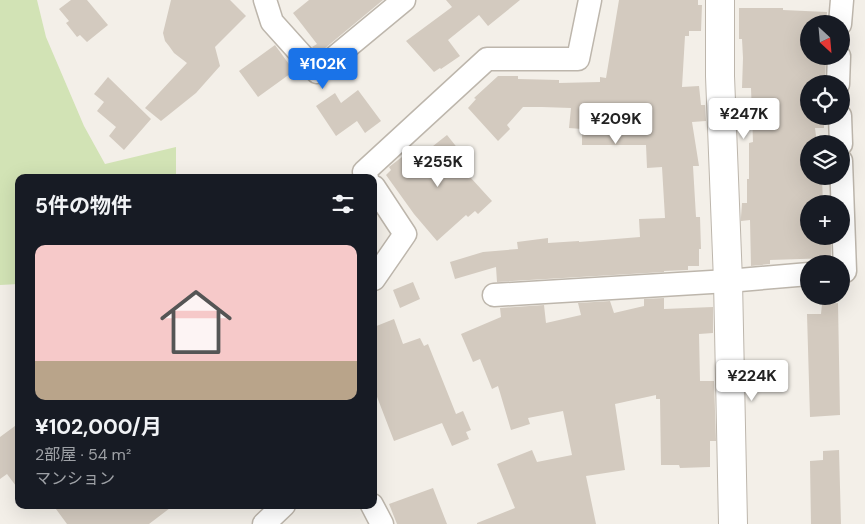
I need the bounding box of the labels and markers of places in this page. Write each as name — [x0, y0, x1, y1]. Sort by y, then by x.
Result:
pin: ¥102K — [288, 48, 358, 90]
pin: ¥247K — [709, 98, 779, 140]
pin: ¥209K — [581, 102, 651, 145]
pin: ¥255K — [403, 146, 473, 188]
pin: ¥224K — [717, 360, 787, 402]

